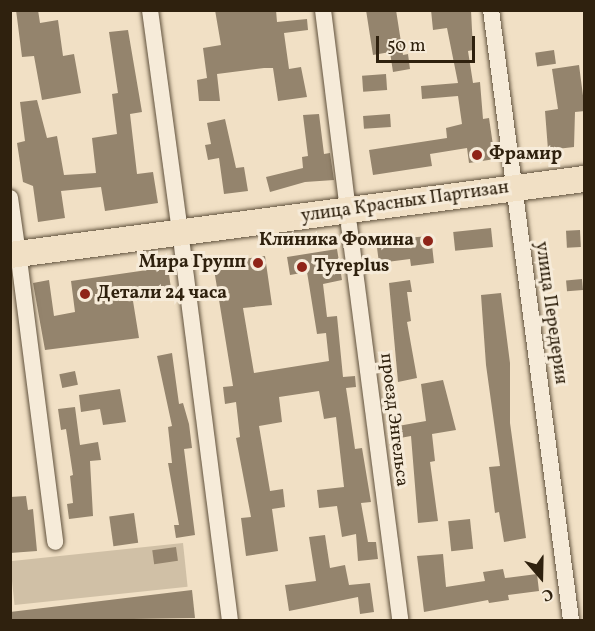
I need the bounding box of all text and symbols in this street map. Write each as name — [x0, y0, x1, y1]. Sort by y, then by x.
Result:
scale bar — [379, 24, 478, 62]
text: 50 m — [387, 34, 426, 59]
place label: Фрамир — [489, 144, 562, 166]
marker: Фрамир — [470, 148, 484, 162]
street label: улица Красных Партизан — [300, 178, 510, 228]
place label: Клиника Фомина — [259, 230, 414, 252]
marker: Клиника Фомина — [419, 232, 437, 250]
street label: улица Передерия — [529, 240, 571, 386]
place label: Мира Групп — [139, 252, 246, 274]
marker: Мира Групп — [251, 256, 265, 270]
place label: Tyreplus — [314, 256, 389, 278]
marker: Tyreplus — [295, 260, 309, 274]
place label: Детали 24 часа — [97, 283, 227, 305]
marker: Детали 24 часа — [78, 287, 92, 301]
street label: проезд Энгельса — [374, 352, 412, 488]
north arrow — [511, 547, 571, 607]
text: С — [539, 582, 556, 606]

